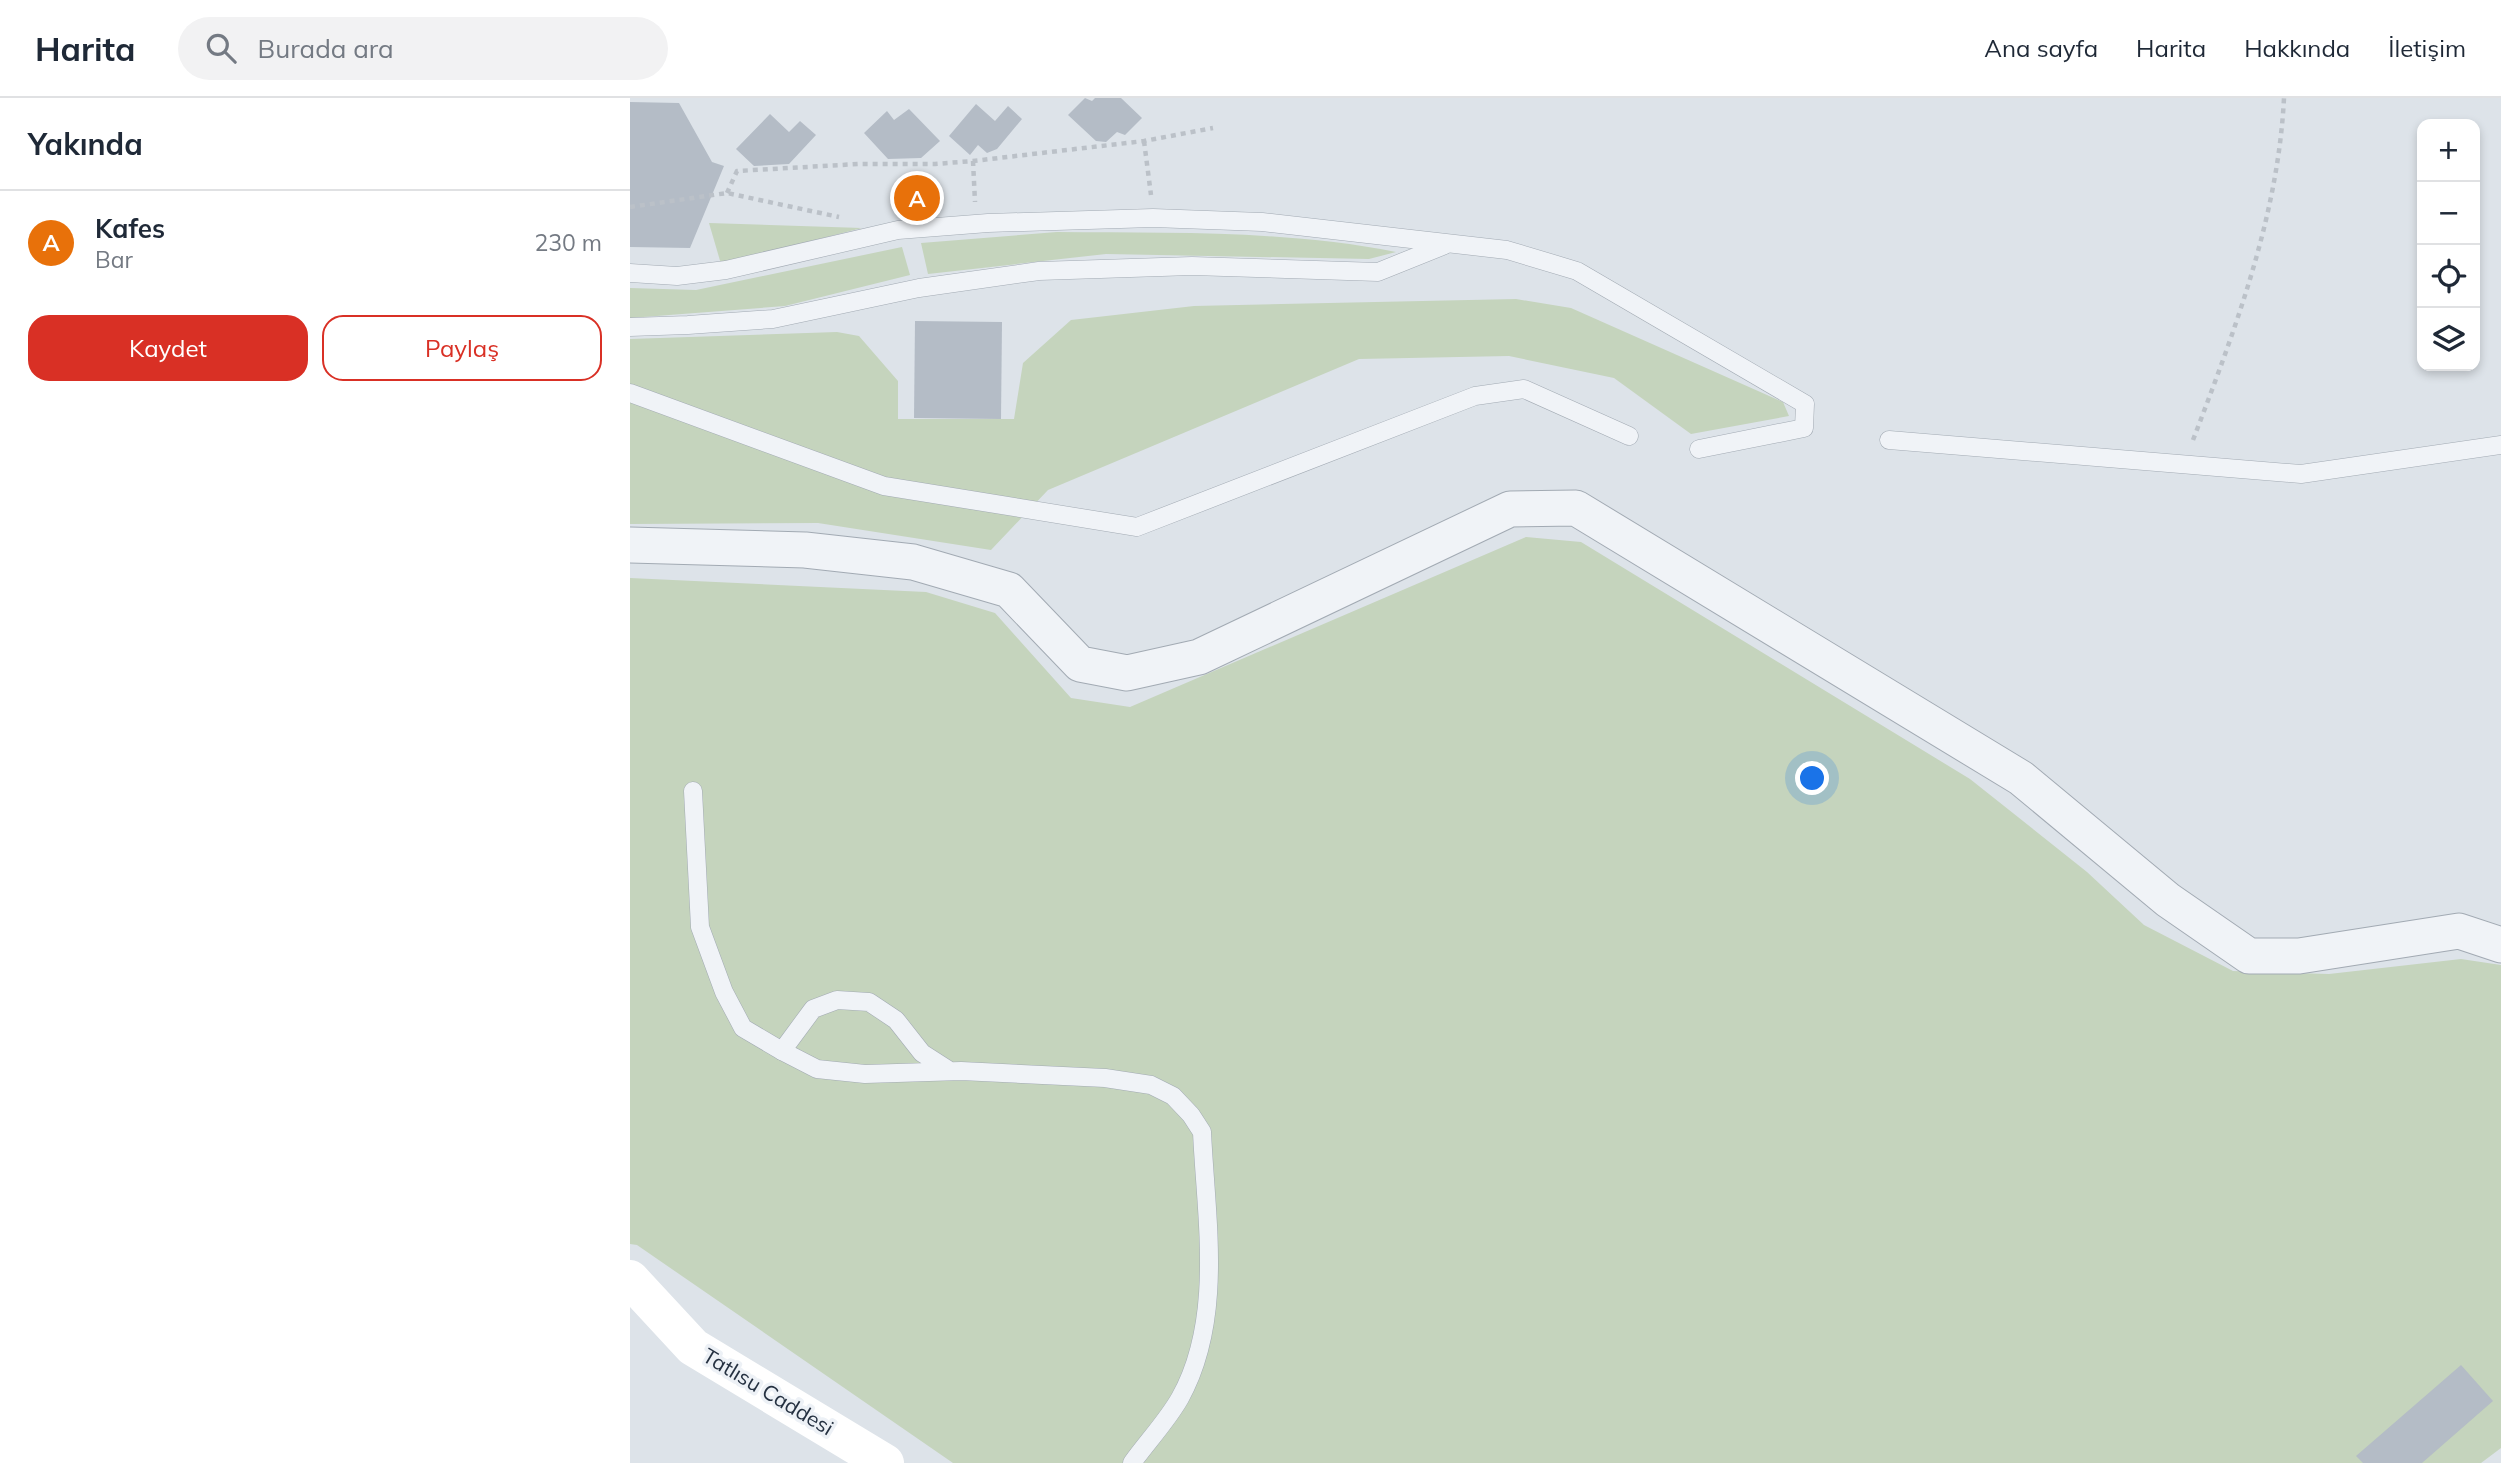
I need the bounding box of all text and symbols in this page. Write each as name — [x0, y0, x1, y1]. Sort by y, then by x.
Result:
search box — [178, 17, 668, 80]
text: Harita — [35, 28, 136, 69]
icon: search — [202, 29, 240, 67]
text: Burada ara — [258, 32, 394, 65]
text: Ana sayfa — [1984, 33, 2098, 63]
text: Harita — [2136, 33, 2206, 63]
text: Hakkında — [2244, 33, 2350, 63]
text: İletişim — [2388, 33, 2466, 63]
map controls — [2417, 119, 2480, 371]
button: + — [2417, 119, 2480, 182]
text: Yakında — [28, 125, 143, 163]
pin: A — [894, 172, 940, 224]
button: − — [2417, 182, 2480, 245]
text: Kafes — [95, 212, 165, 245]
text: A — [42, 228, 60, 257]
text: 230 m — [534, 228, 602, 257]
text: Bar — [95, 245, 133, 274]
button: locate — [2417, 245, 2480, 308]
button: layers — [2417, 308, 2480, 371]
button: Kaydet — [28, 315, 308, 381]
button: Paylaş — [322, 315, 602, 381]
your location — [1795, 761, 1829, 795]
street label: Tatlısu Caddesi — [699, 1342, 839, 1440]

